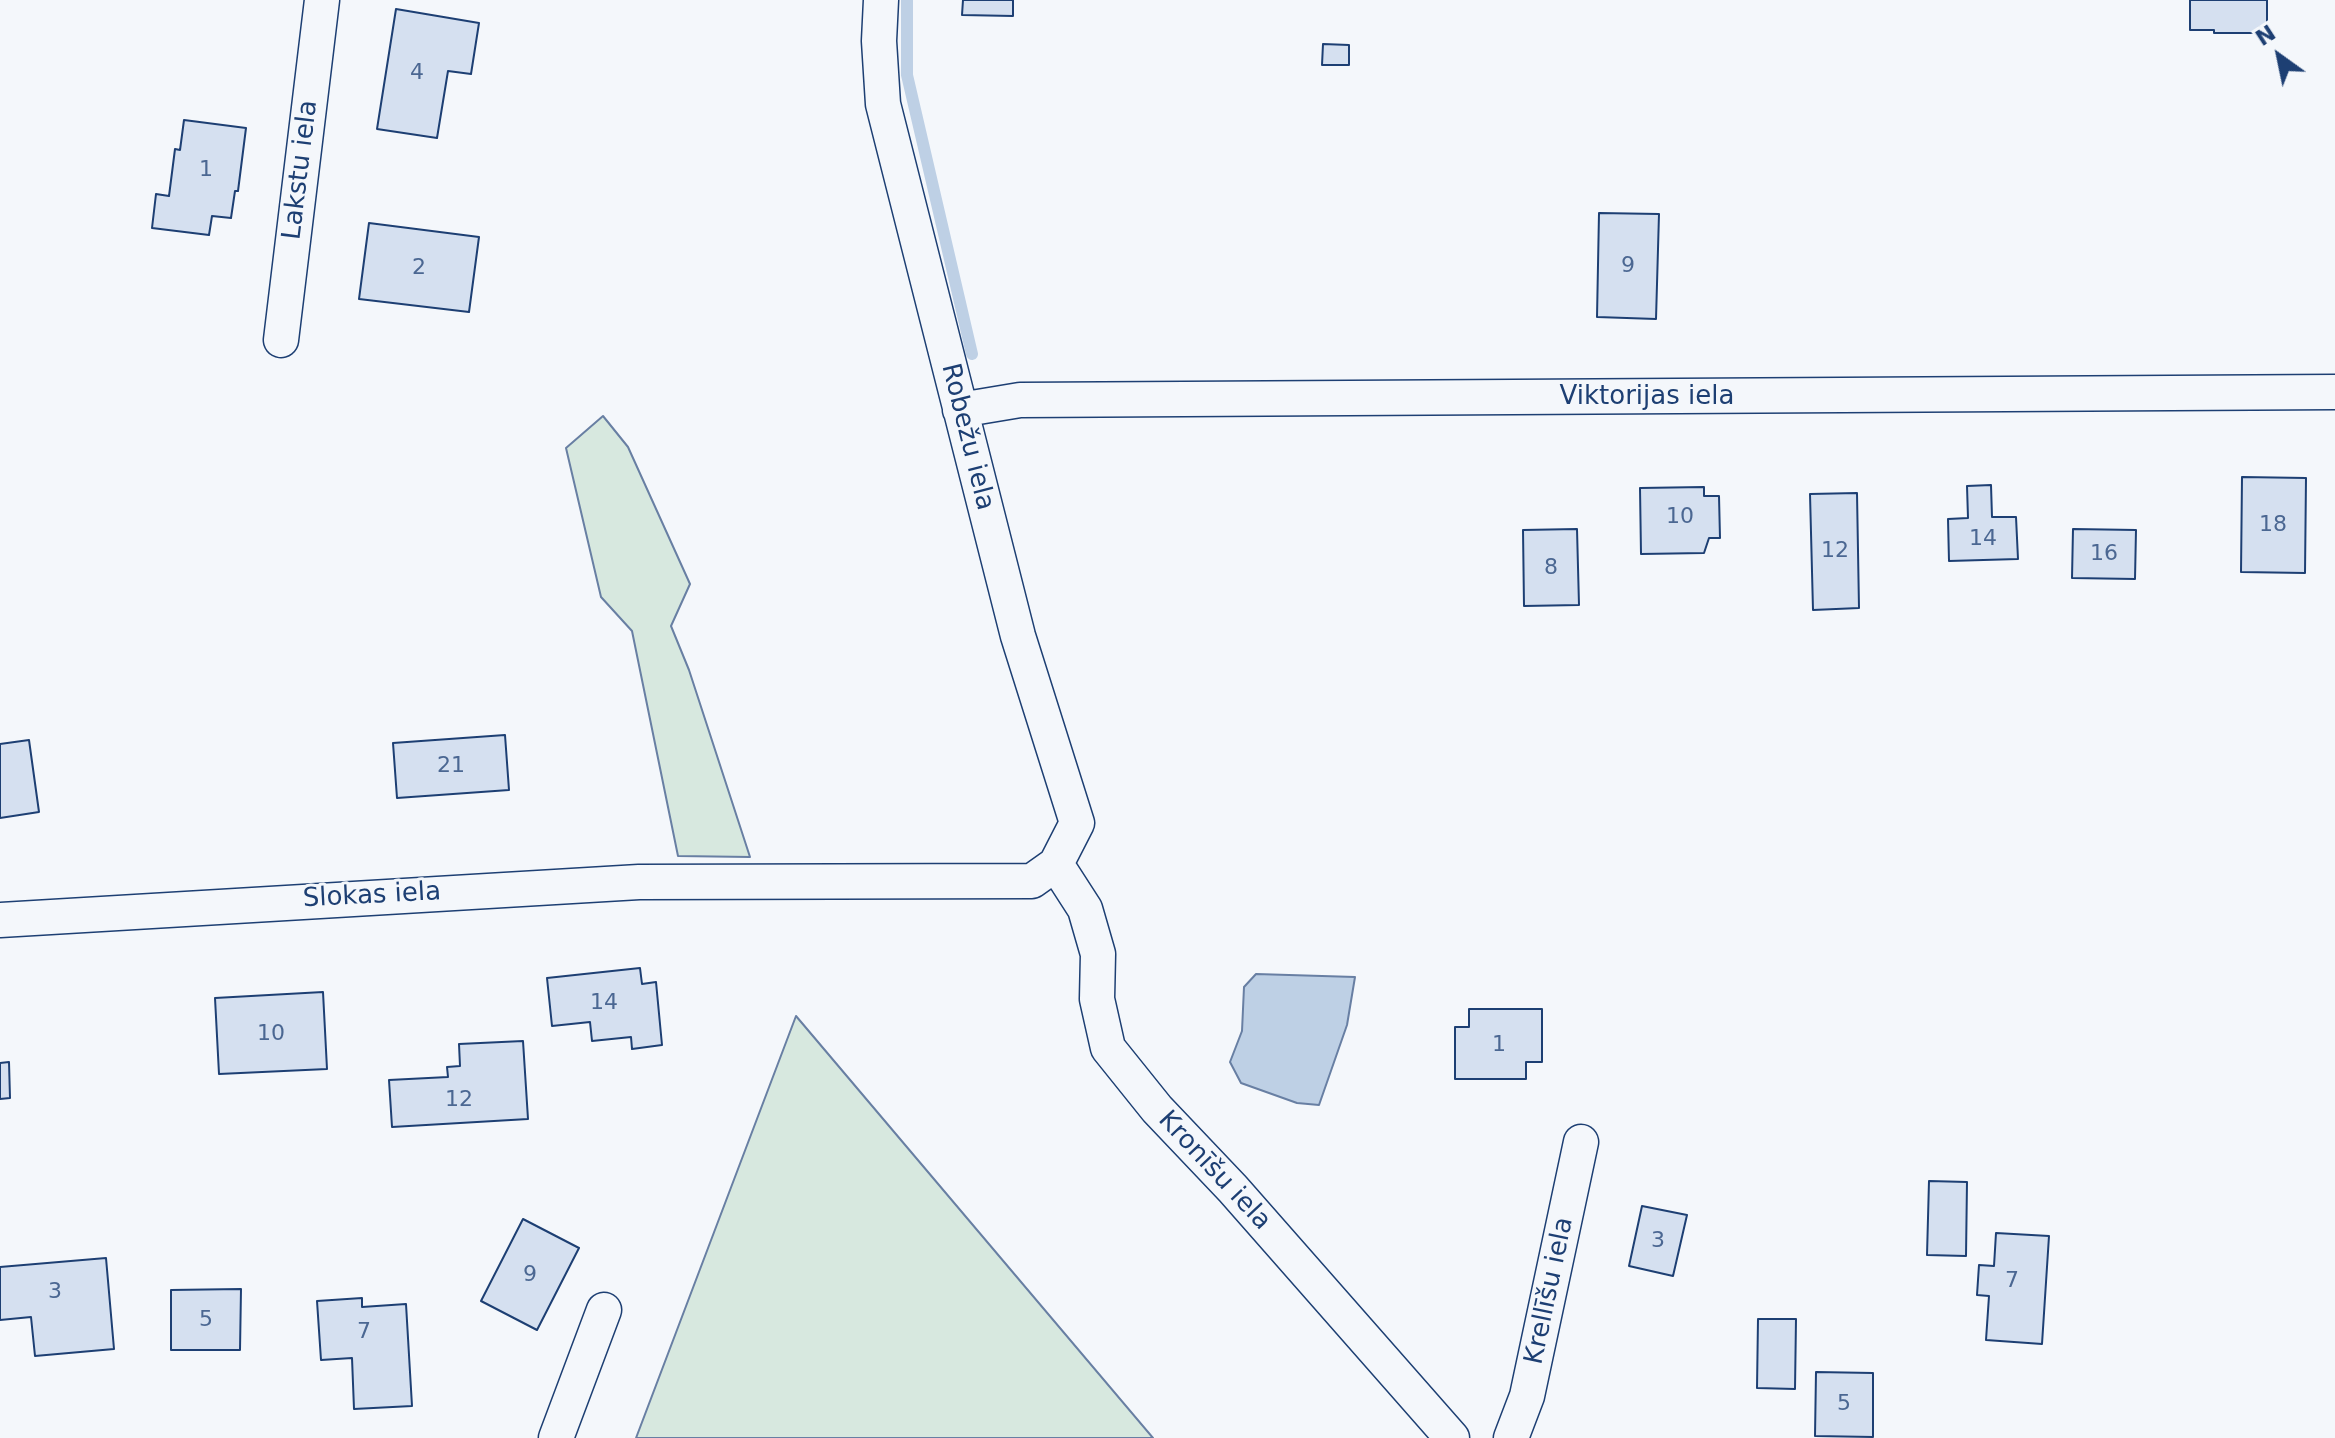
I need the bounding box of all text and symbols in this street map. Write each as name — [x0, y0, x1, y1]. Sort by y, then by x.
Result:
north arrow — [2239, 16, 2319, 96]
text: N — [2251, 20, 2280, 51]
house number: 4 — [410, 60, 424, 86]
street label: Lakstu iela — [277, 98, 325, 242]
house number: 1 — [199, 157, 213, 183]
house number: 9 — [1621, 253, 1635, 279]
house number: 2 — [412, 255, 426, 281]
street label: Robežu iela — [934, 360, 1000, 514]
street label: Viktorijas iela — [1560, 381, 1734, 413]
house number: 10 — [1666, 504, 1694, 530]
house number: 18 — [2259, 512, 2287, 538]
house number: 14 — [1969, 526, 1997, 552]
house number: 12 — [1821, 538, 1849, 564]
house number: 16 — [2090, 541, 2118, 567]
house number: 8 — [1544, 555, 1558, 581]
house number: 21 — [437, 753, 465, 779]
street label: Slokas iela — [302, 877, 442, 915]
house number: 14 — [590, 990, 618, 1016]
house number: 10 — [257, 1021, 285, 1047]
house number: 1 — [1492, 1032, 1506, 1058]
house number: 12 — [445, 1087, 473, 1113]
street label: Kronīšu iela — [1151, 1105, 1277, 1237]
street label: Krellīšu iela — [1519, 1215, 1581, 1367]
house number: 3 — [1651, 1228, 1665, 1254]
house number: 9 — [523, 1262, 537, 1288]
house number: 7 — [2005, 1268, 2019, 1294]
house number: 3 — [48, 1279, 62, 1305]
house number: 5 — [199, 1307, 213, 1333]
house number: 7 — [357, 1319, 371, 1345]
house number: 5 — [1837, 1391, 1851, 1417]

